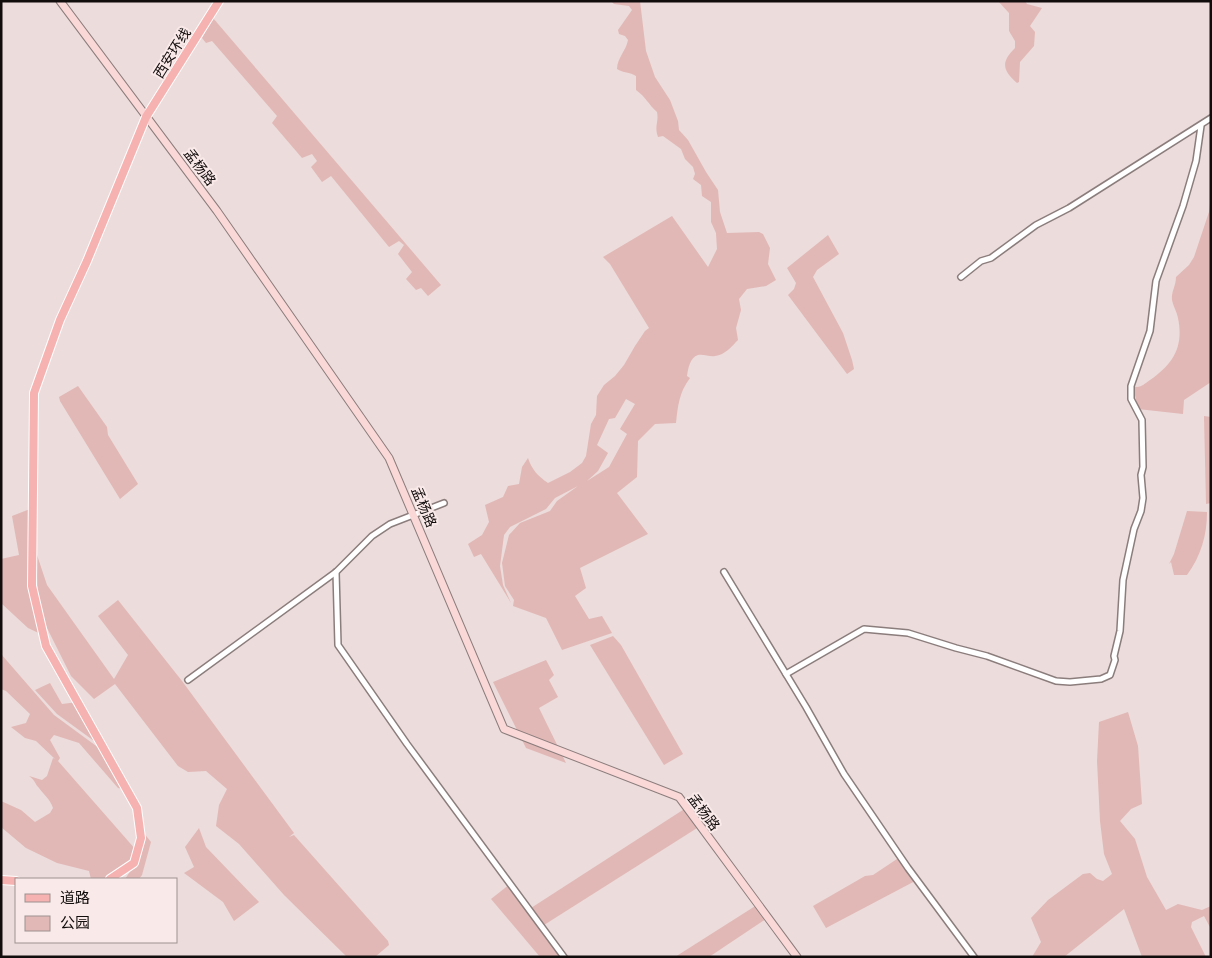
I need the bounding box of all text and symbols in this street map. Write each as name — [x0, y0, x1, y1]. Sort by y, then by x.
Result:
street label: 西安环线 — [150, 24, 194, 82]
street label: 孟杨路 — [180, 145, 220, 189]
street label: 孟杨路 — [408, 484, 440, 530]
street label: 孟杨路 — [684, 790, 724, 834]
legend — [15, 878, 178, 943]
text: 道路 — [60, 888, 90, 907]
text: 公园 — [60, 913, 90, 932]

